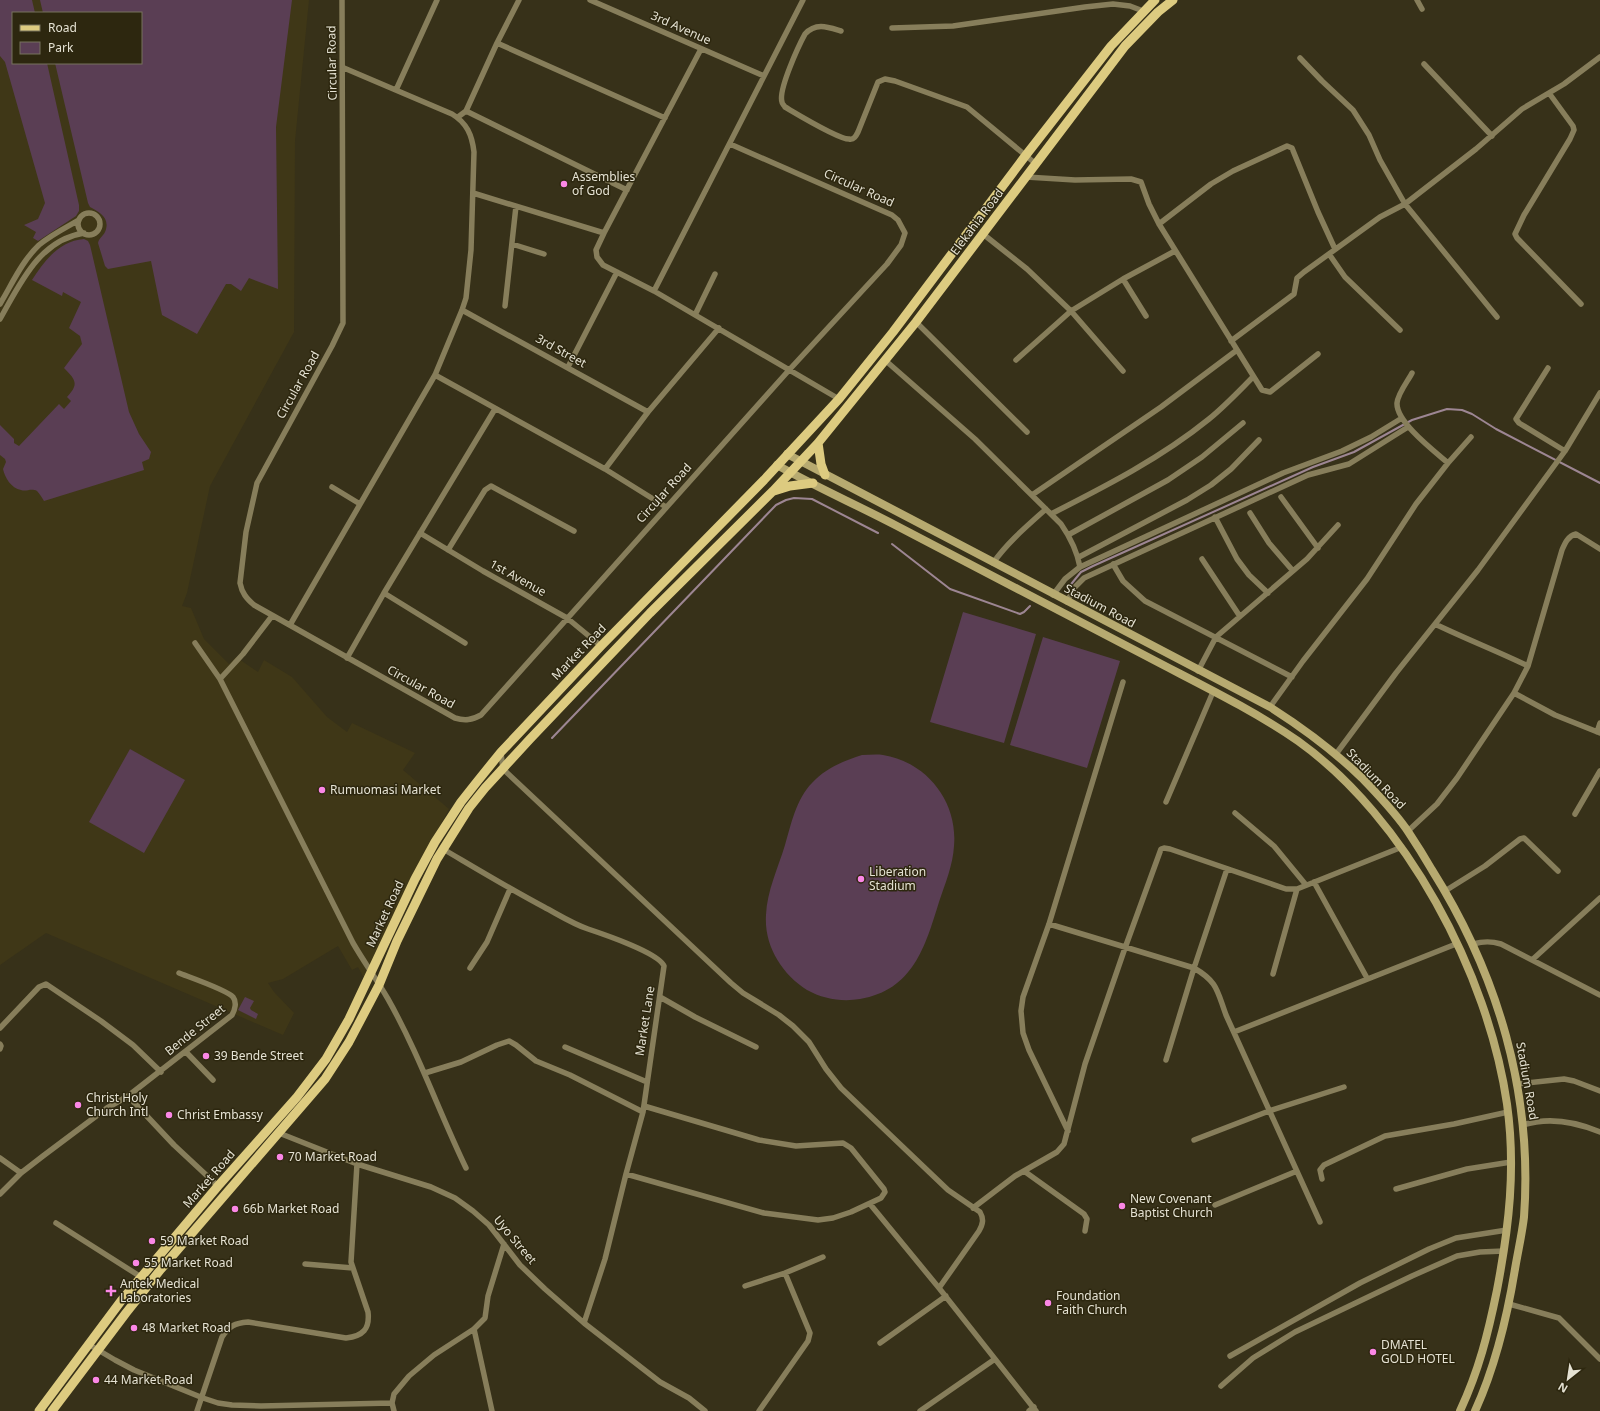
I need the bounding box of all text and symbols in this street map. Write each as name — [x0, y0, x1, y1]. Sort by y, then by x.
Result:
street label: 3rd Avenue — [648, 7, 714, 48]
legend — [12, 12, 142, 64]
text: Road — [48, 19, 77, 36]
street label: Circular Road — [322, 25, 341, 101]
text: Park — [48, 39, 74, 56]
street label: Circular Road — [821, 164, 897, 211]
place label: Assemblies of God — [572, 168, 635, 199]
marker: Assemblies of God — [559, 179, 569, 189]
street label: Elekahia Road — [946, 185, 1007, 258]
street label: 3rd Street — [533, 330, 590, 372]
street label: Circular Road — [272, 348, 323, 422]
street label: Circular Road — [632, 459, 695, 526]
street label: 1st Avenue — [487, 555, 550, 600]
street label: Stadium Road — [1061, 580, 1139, 632]
street label: Market Road — [548, 620, 610, 683]
street label: Circular Road — [384, 661, 458, 712]
street label: Stadium Road — [1343, 744, 1410, 813]
place label: Rumuomasi Market — [330, 781, 441, 798]
marker: Rumuomasi Market — [317, 785, 327, 795]
place label: Liberation Stadium — [869, 863, 926, 894]
marker: Liberation Stadium — [856, 874, 866, 884]
street label: Market Road — [362, 878, 407, 950]
street label: Market Lane — [631, 985, 658, 1057]
street label: Bende Street — [161, 1000, 229, 1059]
street label: Stadium Road — [1512, 1041, 1543, 1121]
place label: 39 Bende Street — [214, 1047, 304, 1064]
marker: 39 Bende Street — [201, 1051, 211, 1061]
place label: Christ Holy Church Intl — [86, 1089, 149, 1120]
marker: Christ Holy Church Intl — [73, 1100, 83, 1110]
place label: Christ Embassy — [177, 1106, 264, 1123]
marker: Christ Embassy — [164, 1110, 174, 1120]
street label: Market Road — [179, 1146, 239, 1211]
place label: 70 Market Road — [288, 1148, 377, 1165]
marker: 70 Market Road — [275, 1152, 285, 1162]
place label: New Covenant Baptist Church — [1130, 1190, 1213, 1221]
place label: 66b Market Road — [243, 1200, 339, 1217]
marker: New Covenant Baptist Church — [1117, 1201, 1127, 1211]
marker: 66b Market Road — [230, 1204, 240, 1214]
street label: Uyo Street — [490, 1212, 541, 1268]
place label: 59 Market Road — [160, 1232, 249, 1249]
marker: 59 Market Road — [147, 1236, 157, 1246]
place label: 55 Market Road — [144, 1254, 233, 1271]
marker: 55 Market Road — [131, 1258, 141, 1268]
place label: Antek Medical Laboratories — [120, 1275, 199, 1306]
marker: Antek Medical Laboratories — [105, 1285, 117, 1297]
place label: Foundation Faith Church — [1056, 1287, 1127, 1318]
marker: Foundation Faith Church — [1043, 1298, 1053, 1308]
place label: 48 Market Road — [142, 1319, 231, 1336]
marker: 48 Market Road — [129, 1323, 139, 1333]
place label: DMATEL GOLD HOTEL — [1381, 1336, 1455, 1367]
marker: DMATEL GOLD HOTEL — [1368, 1347, 1378, 1357]
north arrow — [1548, 1359, 1588, 1399]
place label: 44 Market Road — [104, 1371, 193, 1388]
marker: 44 Market Road — [91, 1375, 101, 1385]
text: N — [1555, 1379, 1570, 1397]

